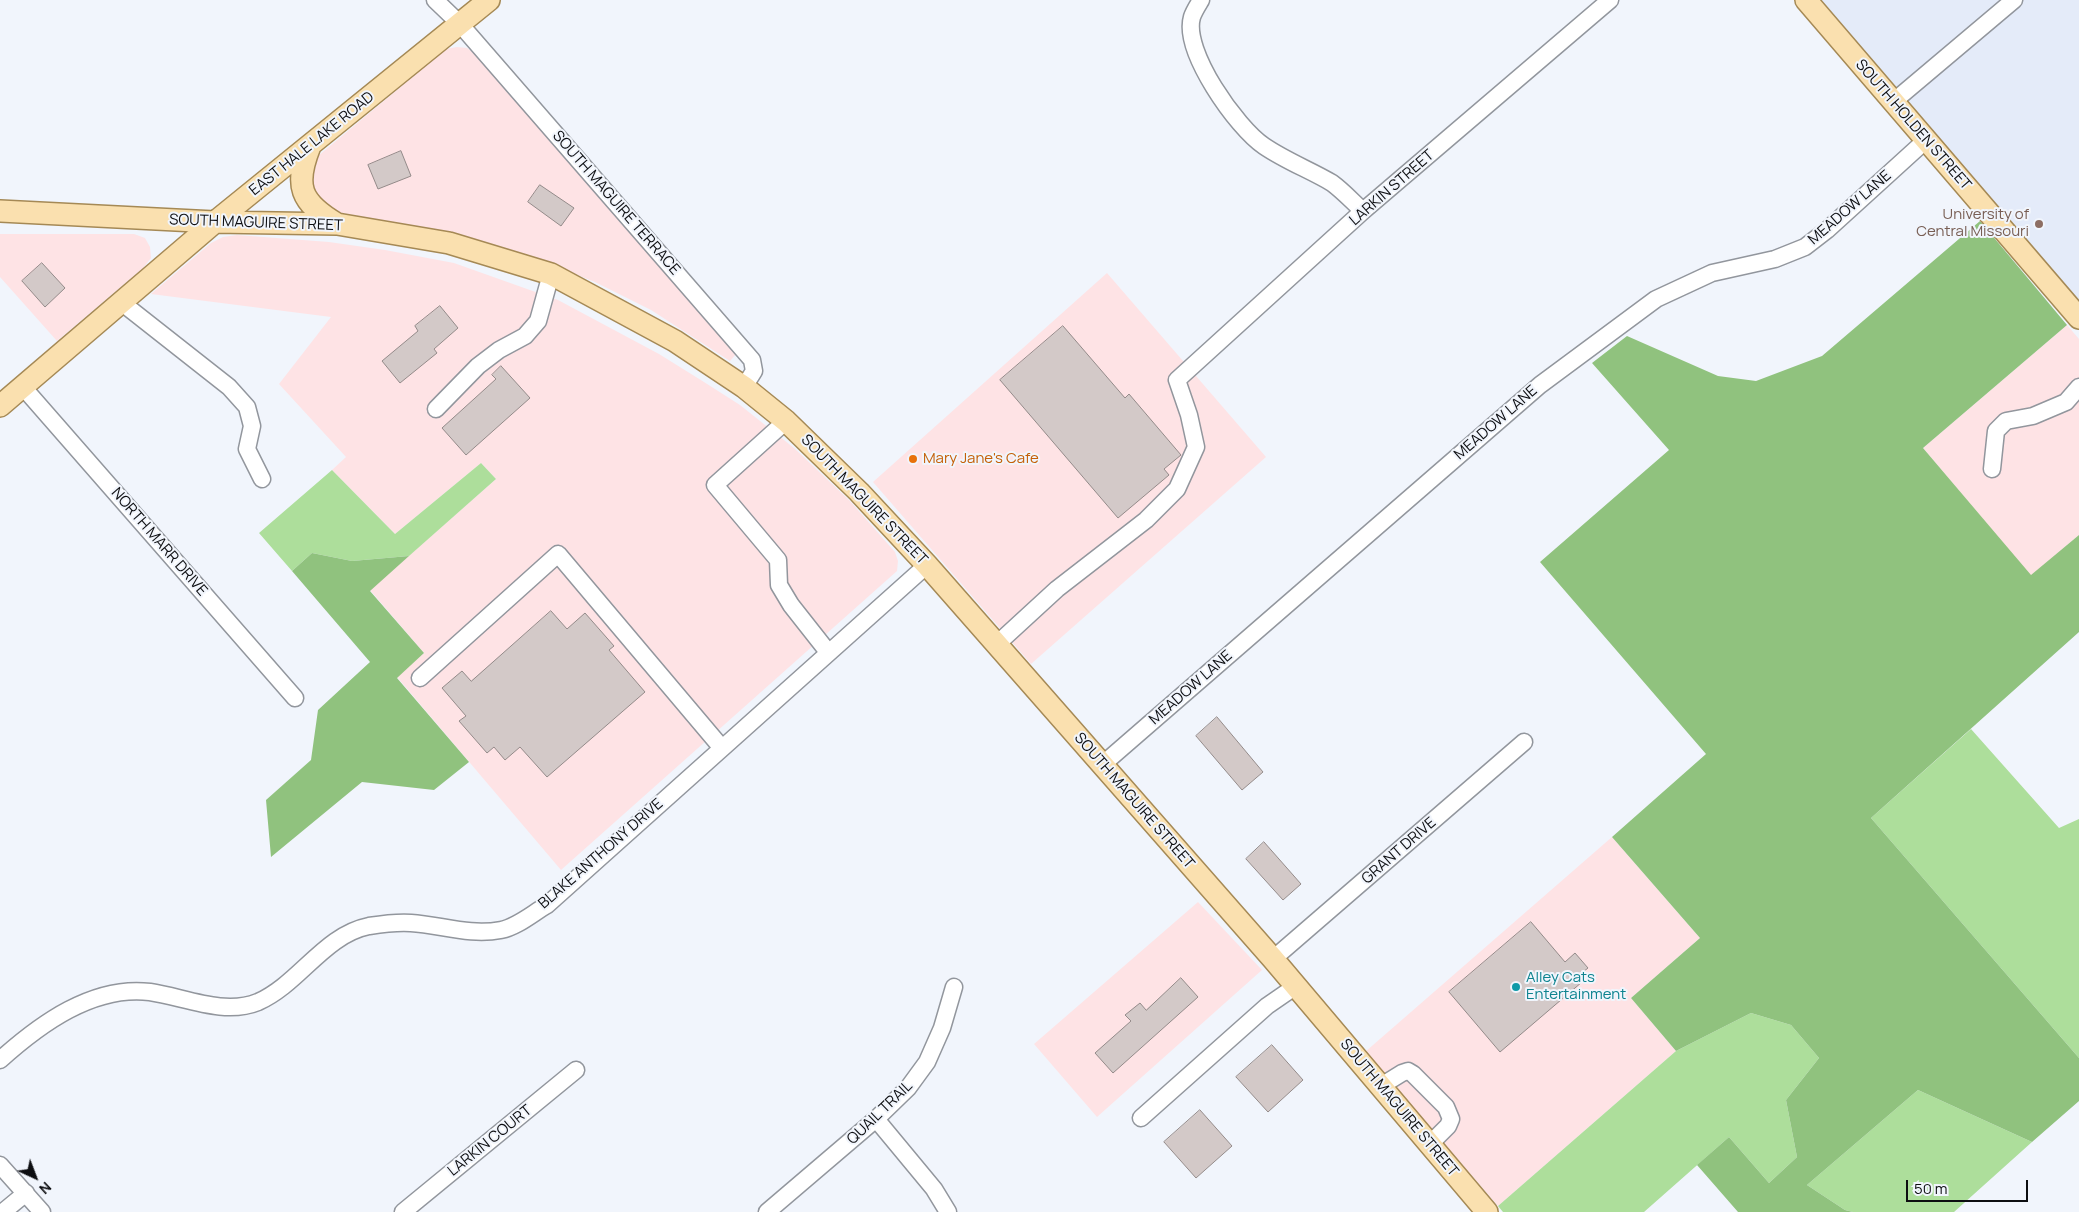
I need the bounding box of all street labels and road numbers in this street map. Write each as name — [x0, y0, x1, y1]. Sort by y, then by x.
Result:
street label: SOUTH HOLDEN STREET — [1851, 56, 1975, 194]
street label: EAST HALE LAKE ROAD — [246, 88, 378, 200]
street label: SOUTH MAGUIRE TERRACE — [548, 127, 684, 279]
street label: LARKIN STREET — [1346, 146, 1438, 230]
street label: MEADOW LANE — [1805, 167, 1895, 249]
street label: SOUTH MAGUIRE STREET — [169, 211, 343, 235]
street label: MEADOW LANE — [1451, 382, 1541, 464]
street label: SOUTH MAGUIRE STREET — [797, 431, 931, 569]
street label: NORTH MARR DRIVE — [107, 484, 211, 600]
street label: MEADOW LANE — [1146, 647, 1236, 729]
street label: SOUTH MAGUIRE STREET — [1070, 729, 1198, 873]
street label: BLAKE ANTHONY DRIVE — [535, 795, 667, 913]
street label: GRANT DRIVE — [1358, 814, 1440, 888]
street label: SOUTH MAGUIRE STREET — [1336, 1036, 1462, 1180]
street label: QUAIL TRAIL — [844, 1077, 916, 1149]
street label: LARKIN COURT — [444, 1102, 536, 1180]

